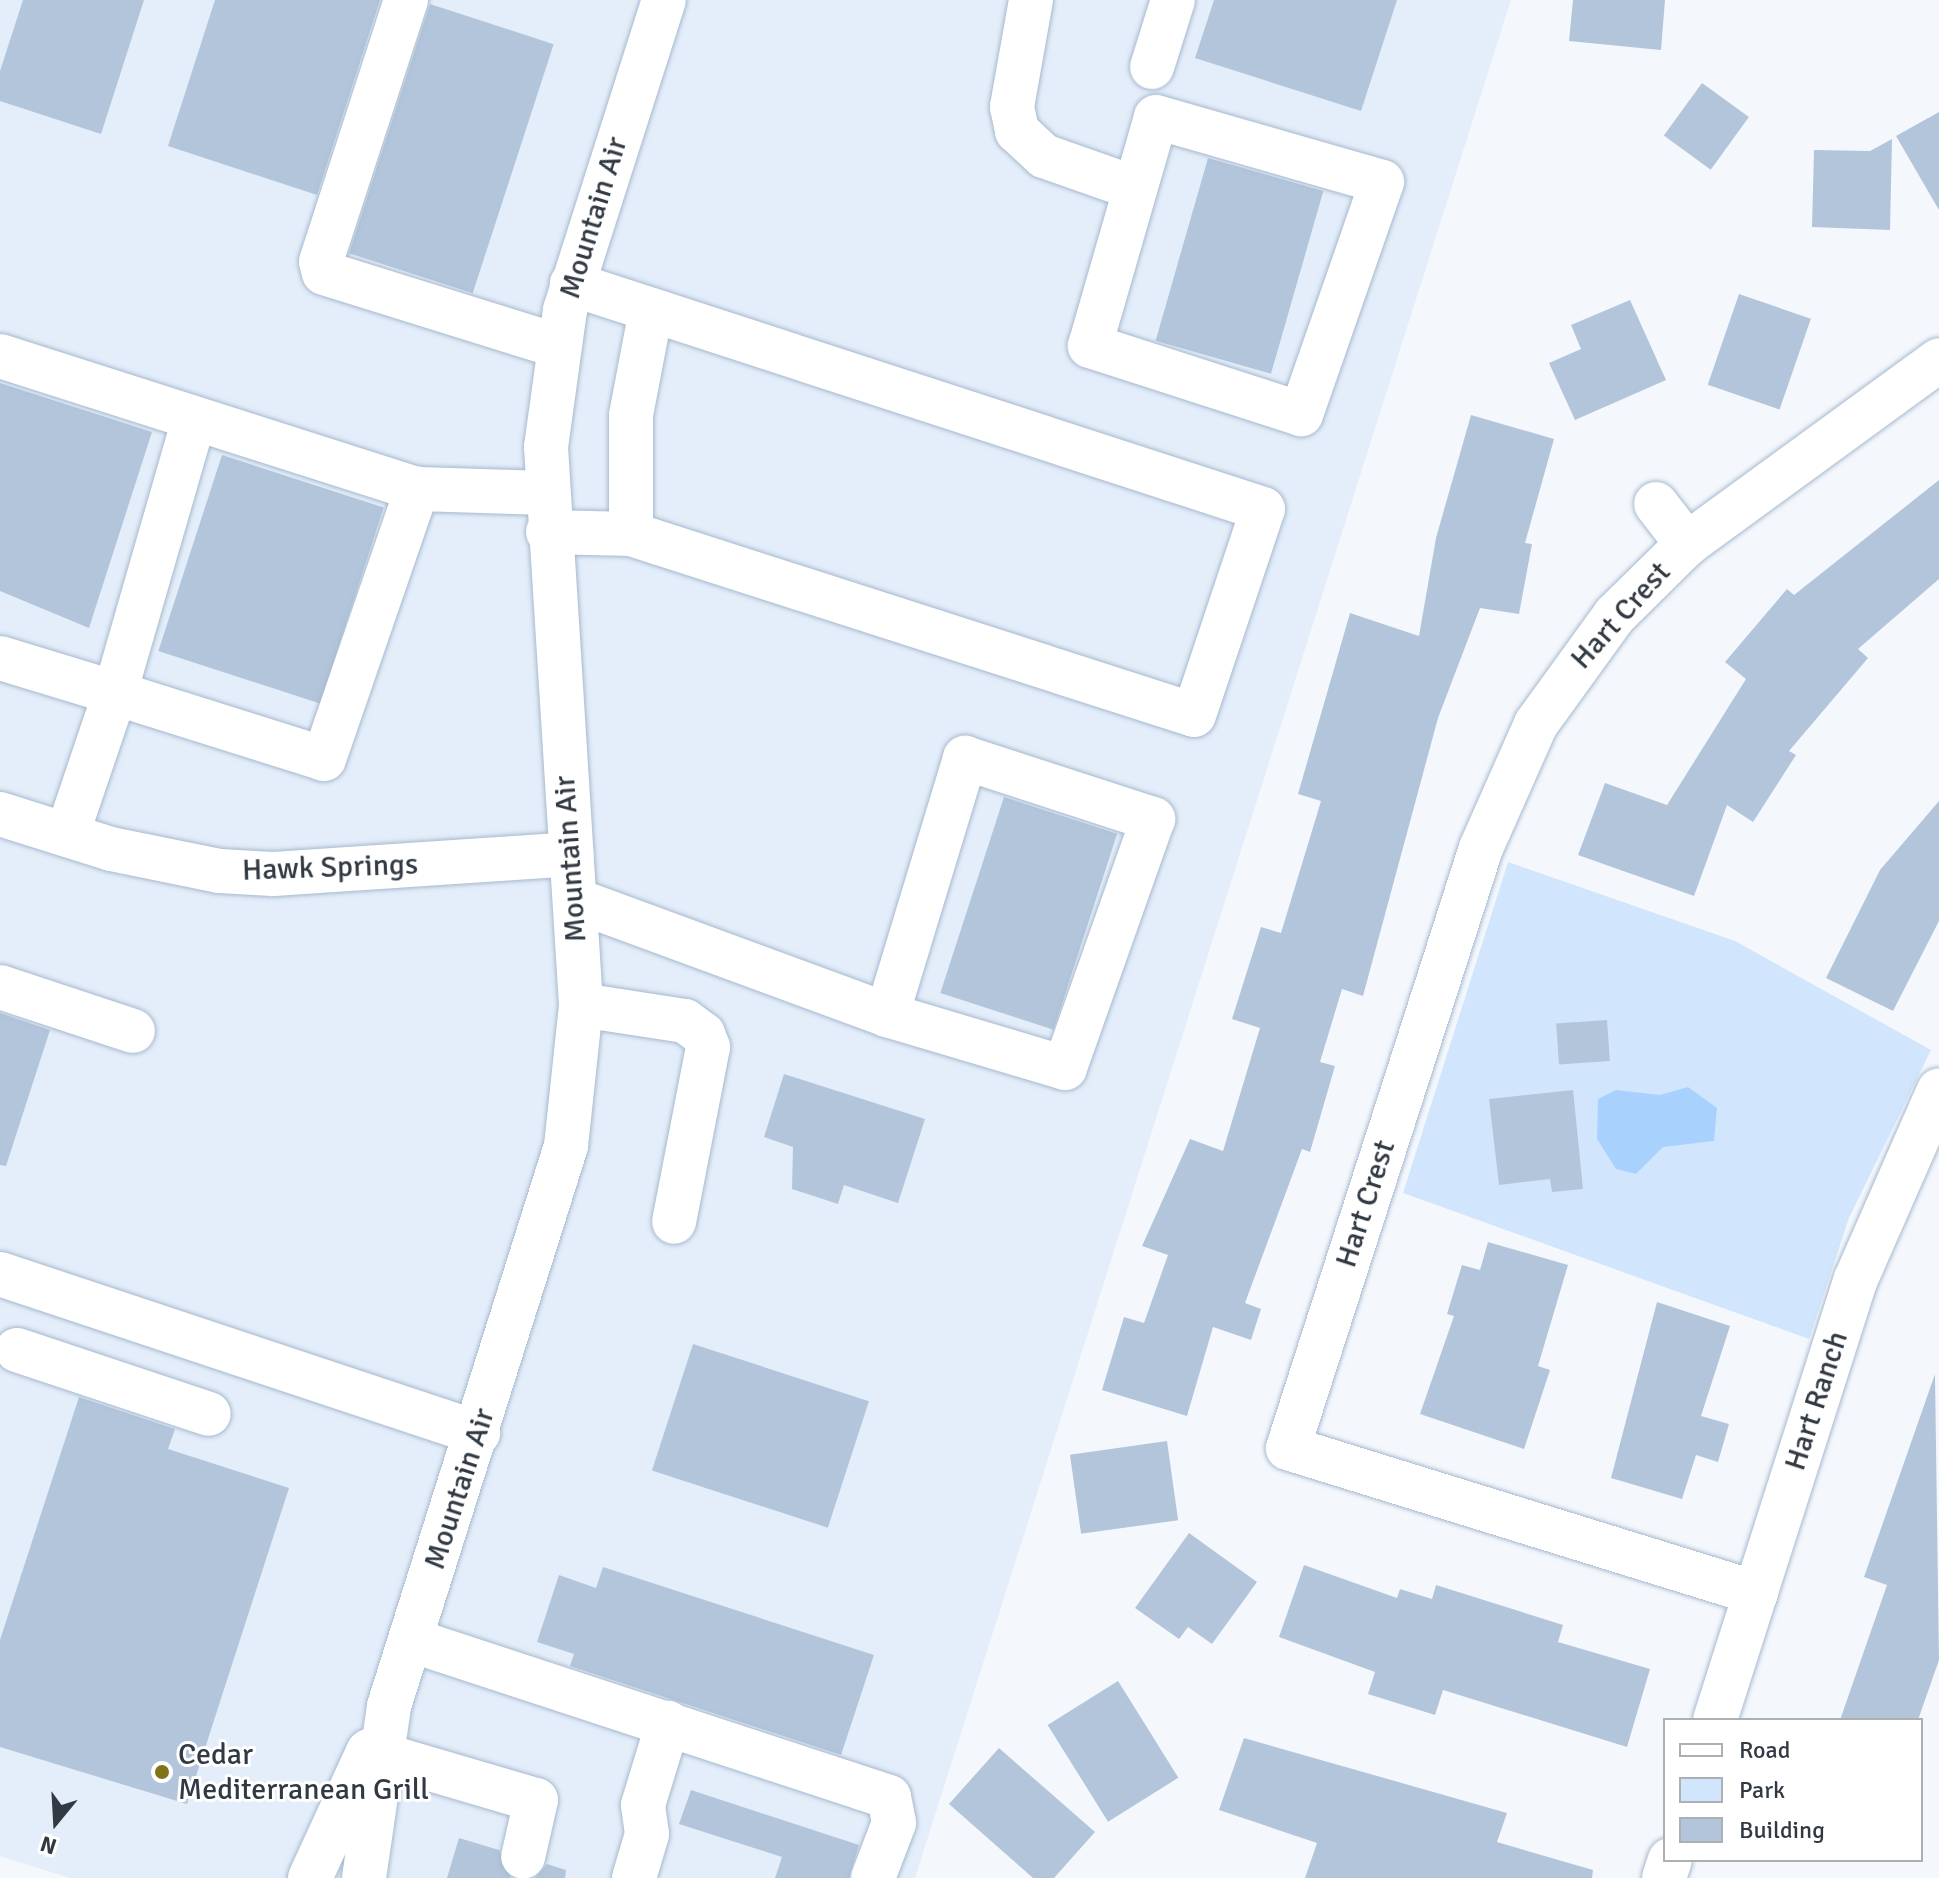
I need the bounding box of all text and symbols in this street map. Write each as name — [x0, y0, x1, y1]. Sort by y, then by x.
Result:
street label: Mountain Air — [552, 133, 636, 303]
street label: Hart Crest — [1564, 555, 1678, 677]
street label: Mountain Air — [547, 774, 595, 944]
street label: Hawk Springs — [241, 847, 419, 889]
street label: Hart Crest — [1329, 1136, 1403, 1272]
street label: Hart Ranch — [1778, 1327, 1856, 1475]
street label: Mountain Air — [417, 1404, 503, 1574]
legend — [1663, 1718, 1923, 1862]
text: Road — [1739, 1735, 1790, 1765]
place label: Cedar Mediterranean Grill — [178, 1737, 429, 1808]
marker: Cedar Mediterranean Grill — [153, 1763, 171, 1781]
text: Park — [1739, 1775, 1785, 1805]
north arrow — [16, 1782, 96, 1862]
text: Building — [1739, 1815, 1825, 1845]
text: N — [37, 1830, 60, 1861]

